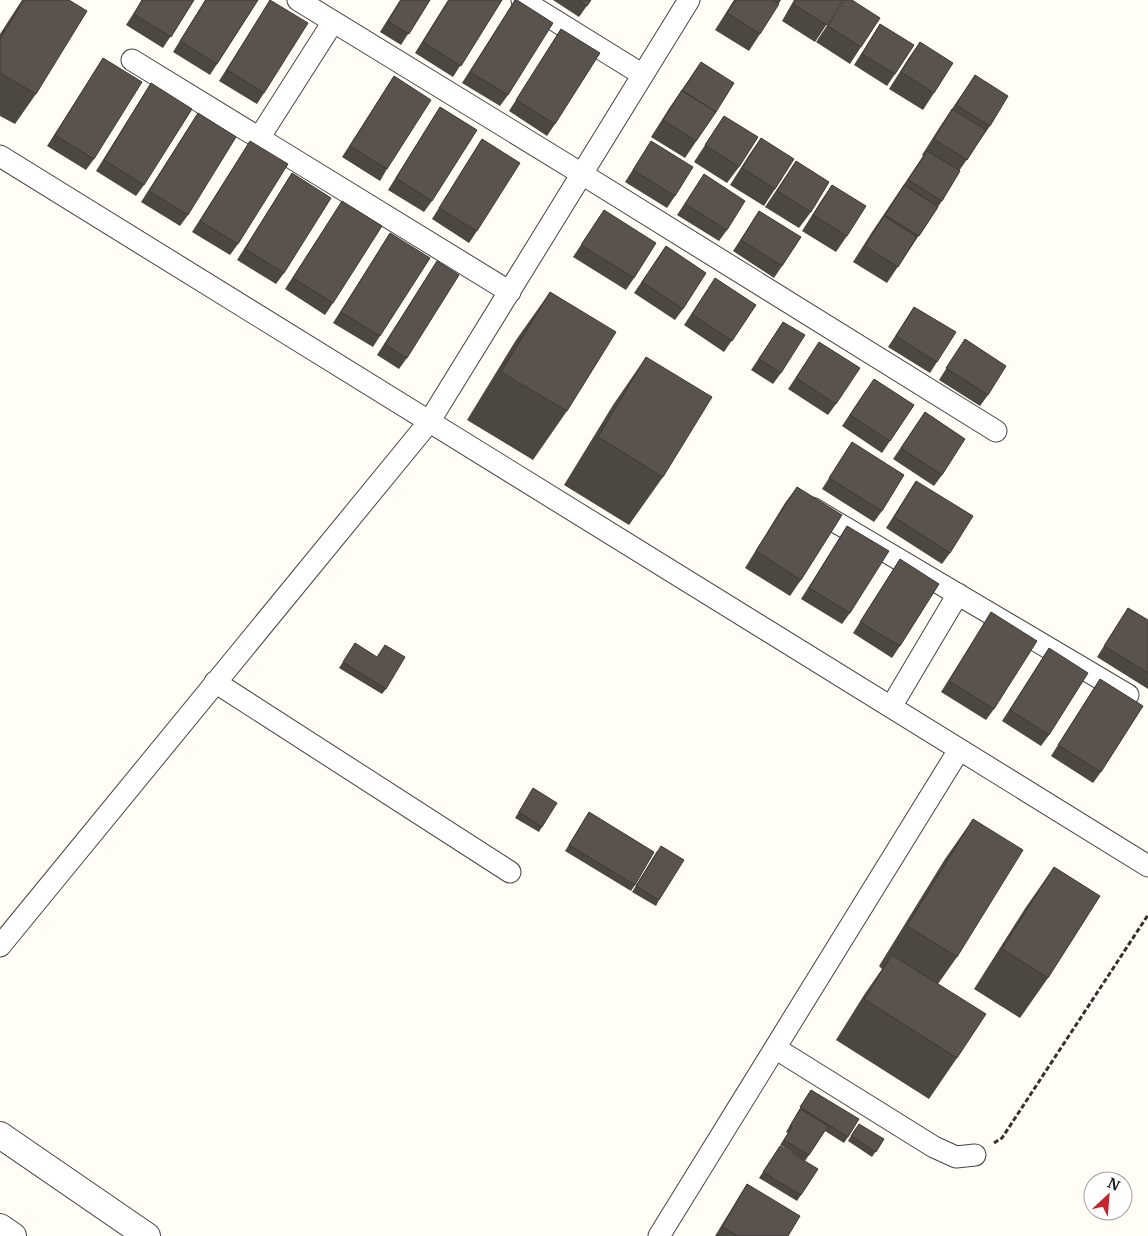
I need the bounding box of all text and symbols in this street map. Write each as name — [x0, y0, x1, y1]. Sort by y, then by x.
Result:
north arrow — [1083, 1171, 1133, 1221]
text: N — [1105, 1174, 1123, 1195]

